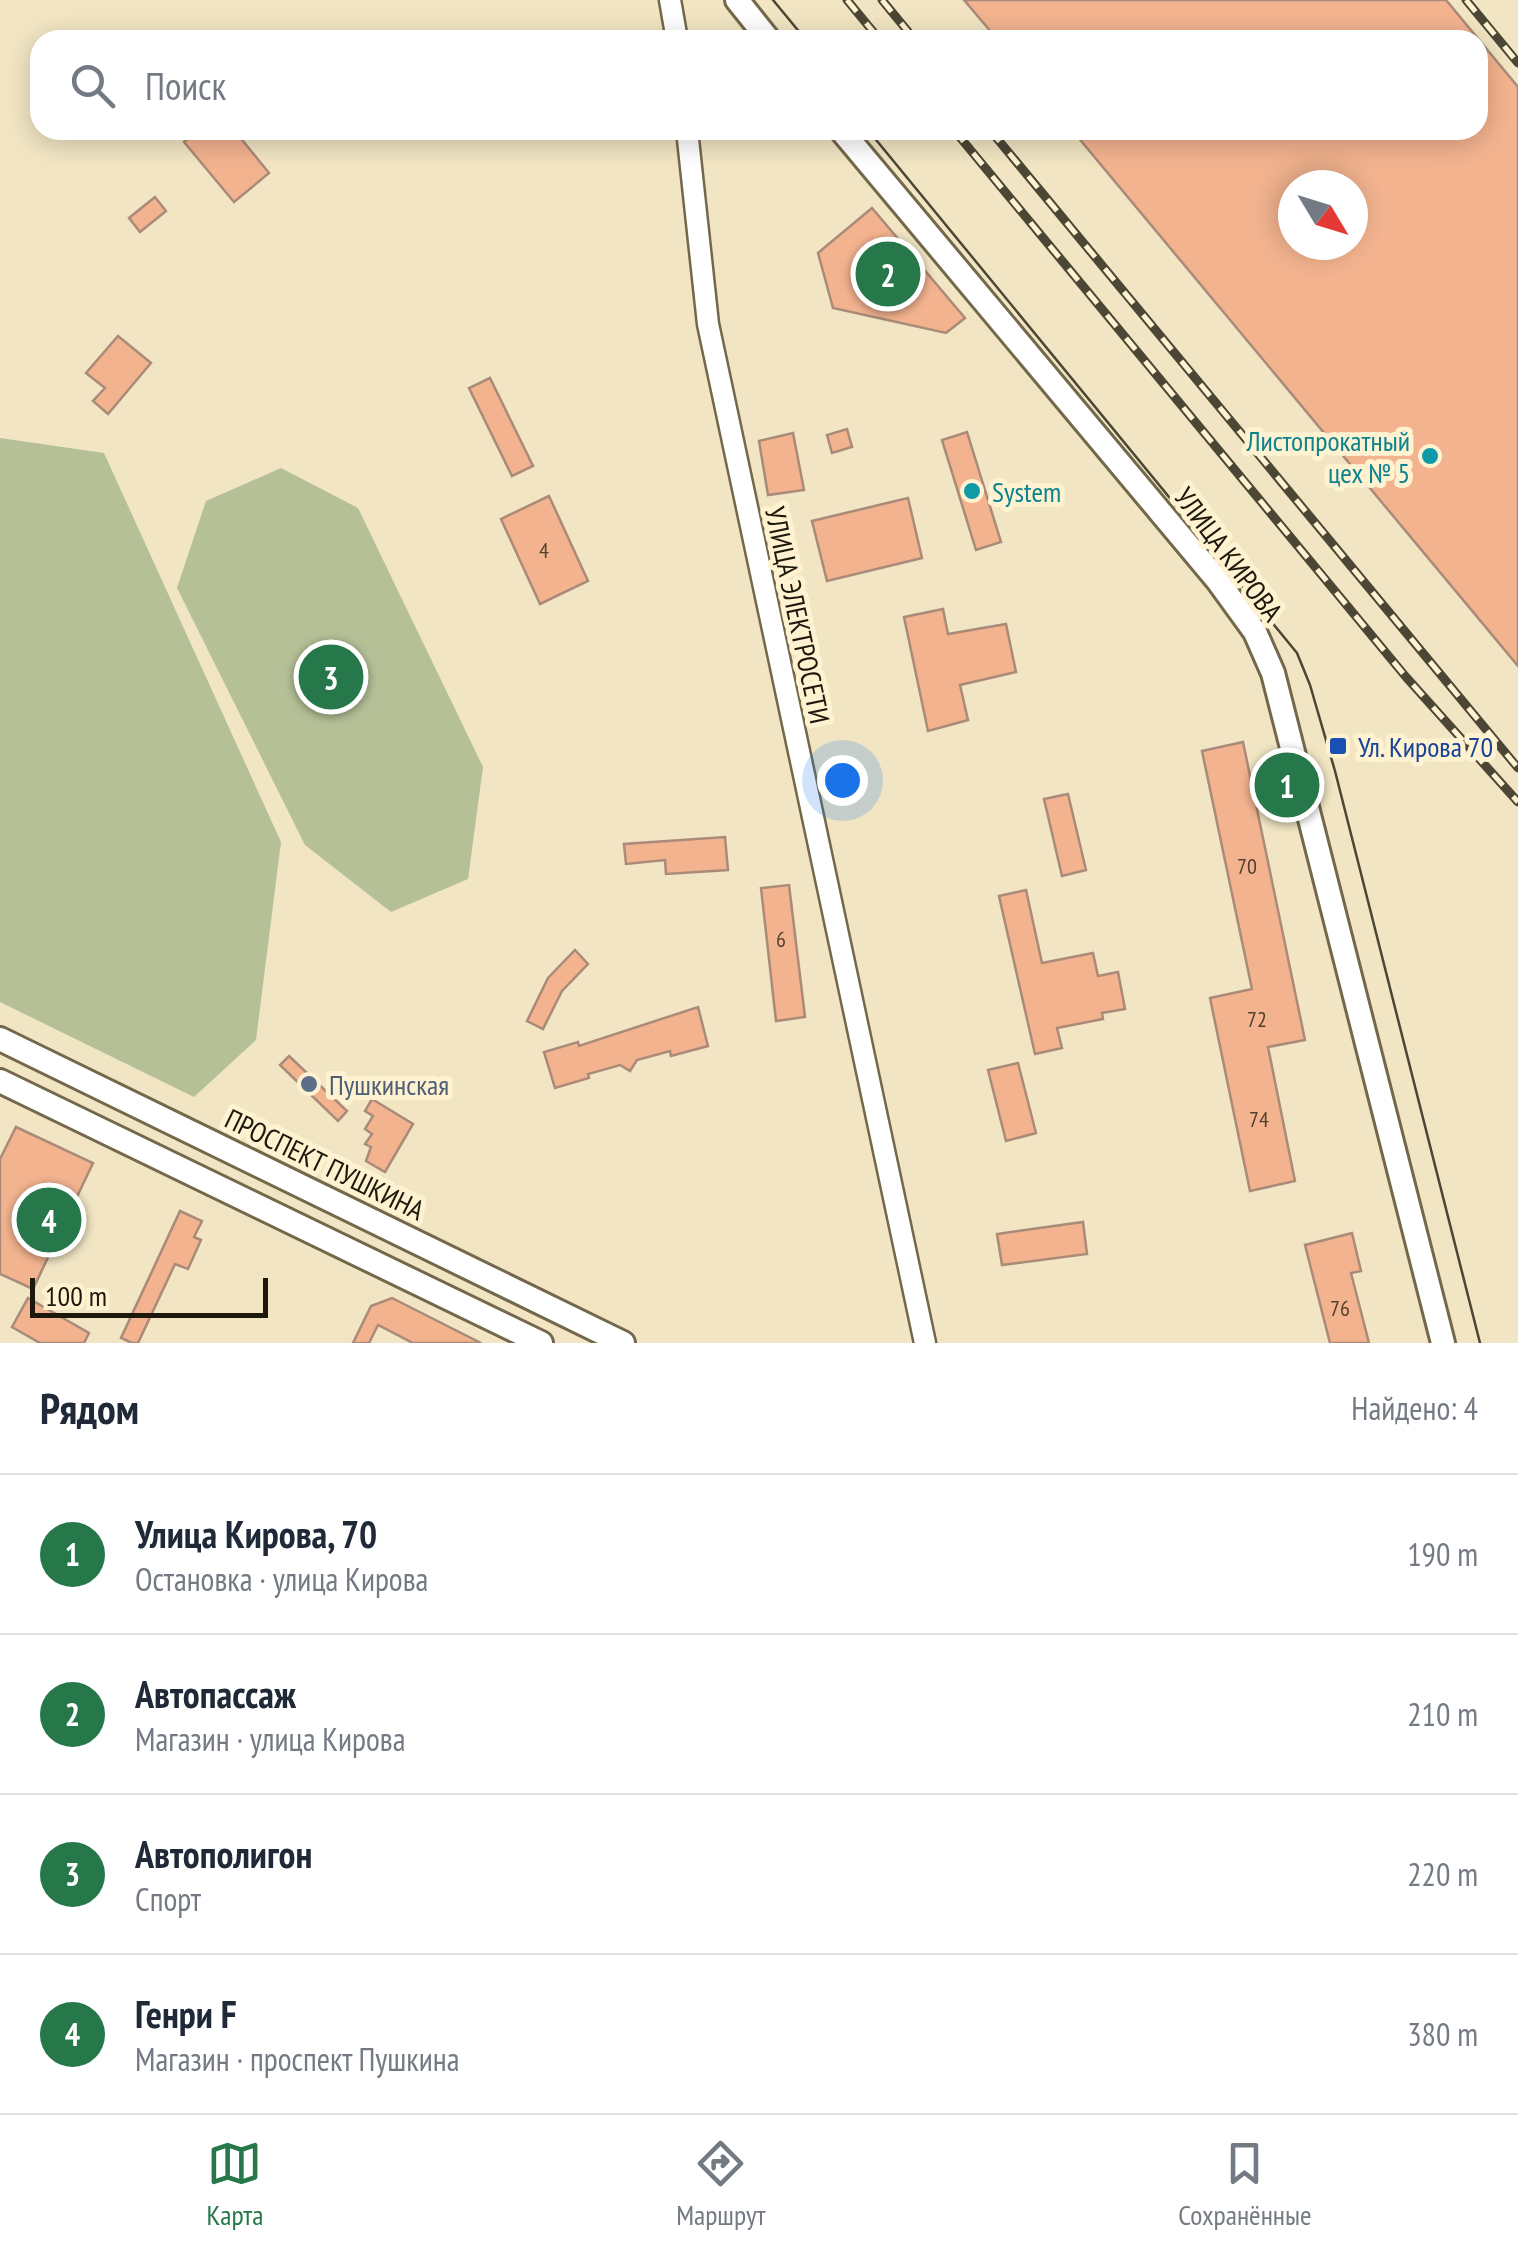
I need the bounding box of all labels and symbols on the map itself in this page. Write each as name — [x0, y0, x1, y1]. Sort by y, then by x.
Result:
north arrow — [1278, 170, 1368, 260]
pin: 2 — [856, 236, 920, 312]
place label: Листопрокатный цех № 5 — [1245, 422, 1410, 491]
marker: Листопрокатный цех № 5 — [1419, 445, 1441, 467]
place label: System — [992, 473, 1061, 510]
marker: System — [961, 480, 983, 502]
street label: УЛИЦА КИРОВА — [1167, 480, 1292, 629]
street label: УЛИЦА ЭЛЕКТРОСЕТИ — [757, 503, 839, 727]
house number: 4 — [539, 536, 549, 564]
pin: 3 — [298, 640, 364, 714]
place label: Ул. Кирова 70 — [1358, 728, 1493, 765]
marker: Ул. Кирова 70 — [1327, 735, 1349, 757]
pin: 1 — [1254, 748, 1320, 822]
your location — [817, 755, 868, 806]
house number: 70 — [1237, 852, 1257, 880]
house number: 6 — [776, 925, 786, 953]
house number: 72 — [1247, 1005, 1267, 1033]
place label: Пушкинская — [329, 1066, 449, 1103]
marker: Пушкинская — [298, 1073, 320, 1095]
street label: ПРОСПЕКТ ПУШКИНА — [219, 1100, 431, 1229]
house number: 74 — [1249, 1105, 1269, 1133]
pin: 4 — [17, 1182, 82, 1258]
scale bar — [30, 1273, 268, 1318]
house number: 76 — [1330, 1294, 1350, 1322]

